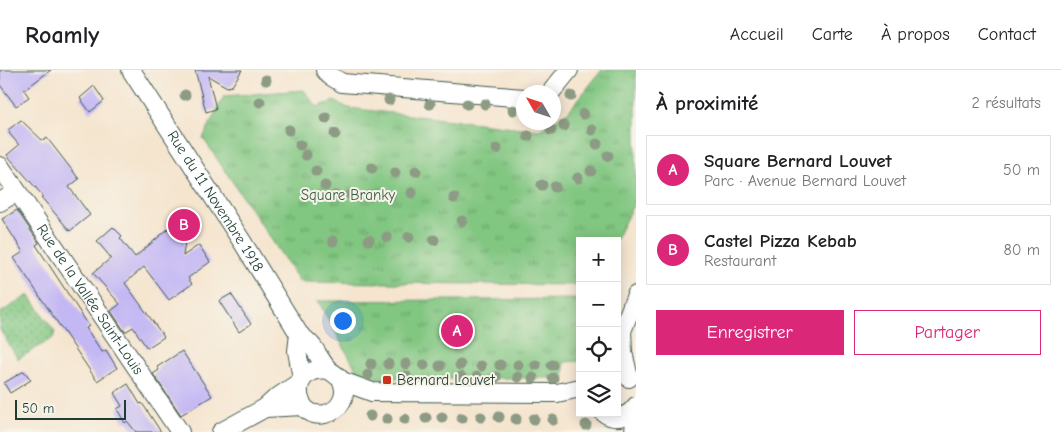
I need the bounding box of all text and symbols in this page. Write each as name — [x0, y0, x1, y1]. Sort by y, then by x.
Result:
text: Roamly — [25, 21, 99, 49]
text: Accueil — [730, 24, 784, 45]
text: Carte — [812, 24, 853, 45]
text: À propos — [881, 24, 950, 45]
text: Contact — [978, 24, 1036, 45]
north arrow — [516, 85, 561, 130]
text: À proximité — [656, 91, 758, 115]
text: 2 résultats — [971, 94, 1041, 112]
street label: Rue du 11 Novembre 1918 — [164, 127, 267, 275]
text: Square Bernard Louvet — [704, 150, 892, 172]
text: A — [669, 161, 677, 179]
text: 50 m — [1003, 161, 1040, 179]
text: Parc · Avenue Bernard Louvet — [704, 172, 906, 190]
park label: Square Branky — [301, 186, 396, 204]
pin: B — [168, 206, 200, 244]
street label: Rue de la Vallée Saint-Louis — [33, 221, 148, 378]
text: Castel Pizza Kebab — [704, 230, 857, 252]
map controls — [576, 237, 621, 417]
button: + — [576, 237, 621, 282]
text: B — [668, 241, 678, 259]
text: 80 m — [1003, 241, 1040, 259]
text: Restaurant — [704, 252, 776, 270]
button: − — [576, 282, 621, 327]
your location — [330, 308, 356, 334]
button: Enregistrer — [656, 310, 844, 355]
button: Partager — [854, 310, 1041, 355]
pin: A — [441, 312, 473, 350]
button: locate — [576, 327, 621, 372]
place label: Bernard Louvet — [397, 371, 496, 389]
button: layers — [576, 372, 621, 417]
marker: Bernard Louvet — [381, 374, 393, 386]
scale bar — [15, 397, 126, 420]
text: 50 m — [22, 400, 54, 417]

